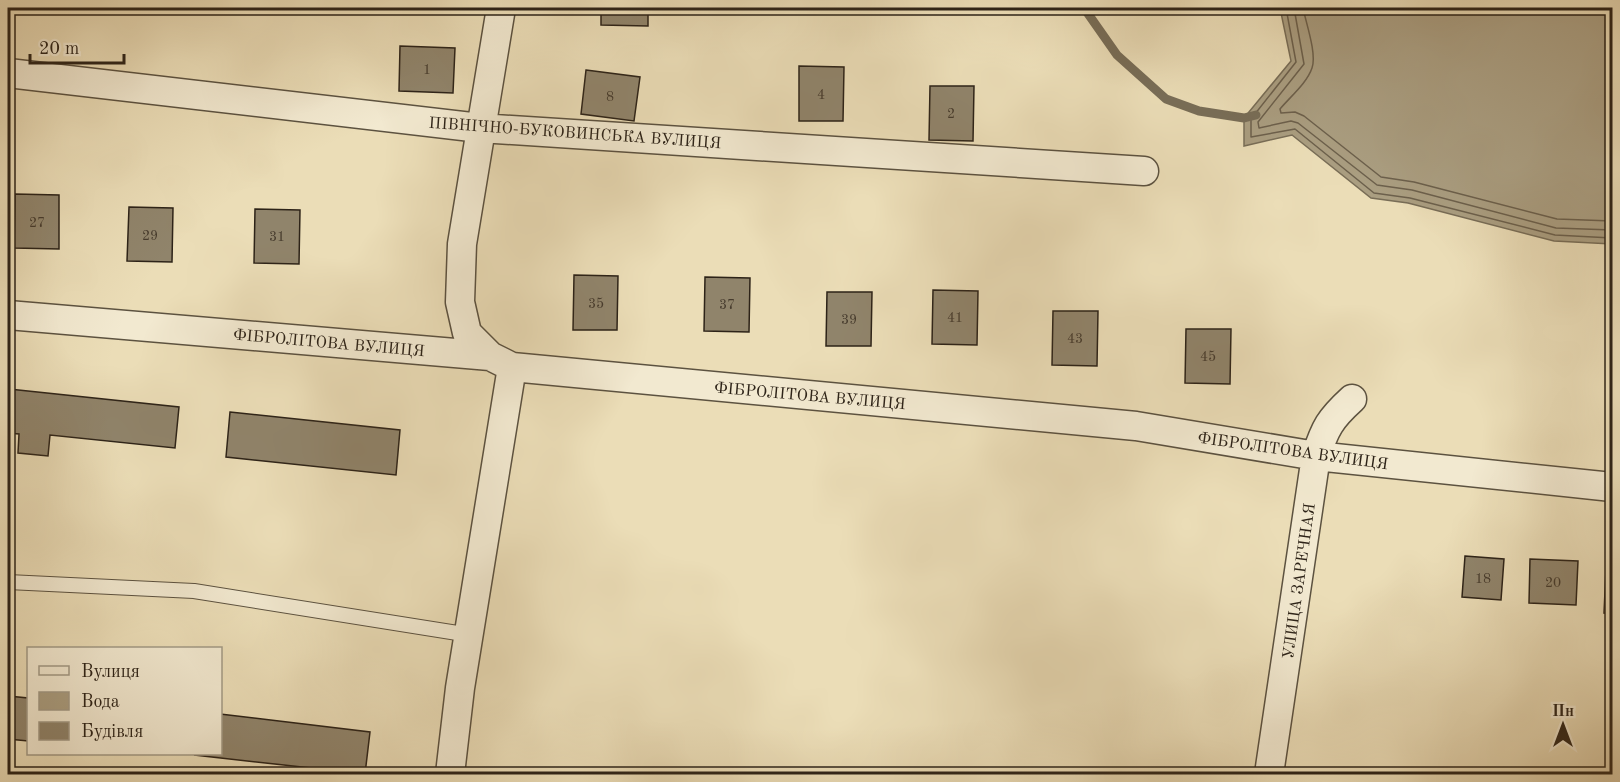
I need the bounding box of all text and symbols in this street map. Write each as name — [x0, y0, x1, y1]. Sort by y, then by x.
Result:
scale bar — [30, 27, 124, 65]
text: 20 m — [39, 40, 79, 58]
house number: 1 — [423, 63, 431, 77]
house number: 4 — [817, 88, 825, 102]
house number: 8 — [606, 90, 614, 104]
house number: 2 — [947, 107, 955, 121]
street label: ПІВНІЧНО-БУКОВИНСЬКА ВУЛИЦЯ — [428, 116, 722, 152]
house number: 27 — [29, 216, 45, 230]
house number: 29 — [142, 229, 158, 243]
house number: 31 — [269, 230, 285, 244]
house number: 35 — [588, 297, 604, 311]
house number: 37 — [719, 298, 735, 312]
house number: 41 — [947, 311, 963, 325]
house number: 39 — [841, 313, 857, 327]
street label: ФІБРОЛІТОВА ВУЛИЦЯ — [232, 328, 425, 360]
house number: 43 — [1067, 332, 1083, 346]
house number: 45 — [1200, 350, 1216, 364]
street label: ФІБРОЛІТОВА ВУЛИЦЯ — [713, 381, 906, 413]
street label: ФІБРОЛІТОВА ВУЛИЦЯ — [1196, 431, 1389, 473]
street label: УЛИЦА ЗАРЕЧНАЯ — [1281, 502, 1319, 660]
house number: 18 — [1475, 572, 1491, 586]
house number: 20 — [1545, 576, 1561, 590]
legend — [27, 647, 222, 755]
text: Вулиця — [81, 663, 140, 681]
text: Вода — [81, 693, 120, 711]
north arrow — [1533, 695, 1593, 755]
text: Пн — [1552, 704, 1574, 720]
text: Будівля — [81, 723, 143, 741]

